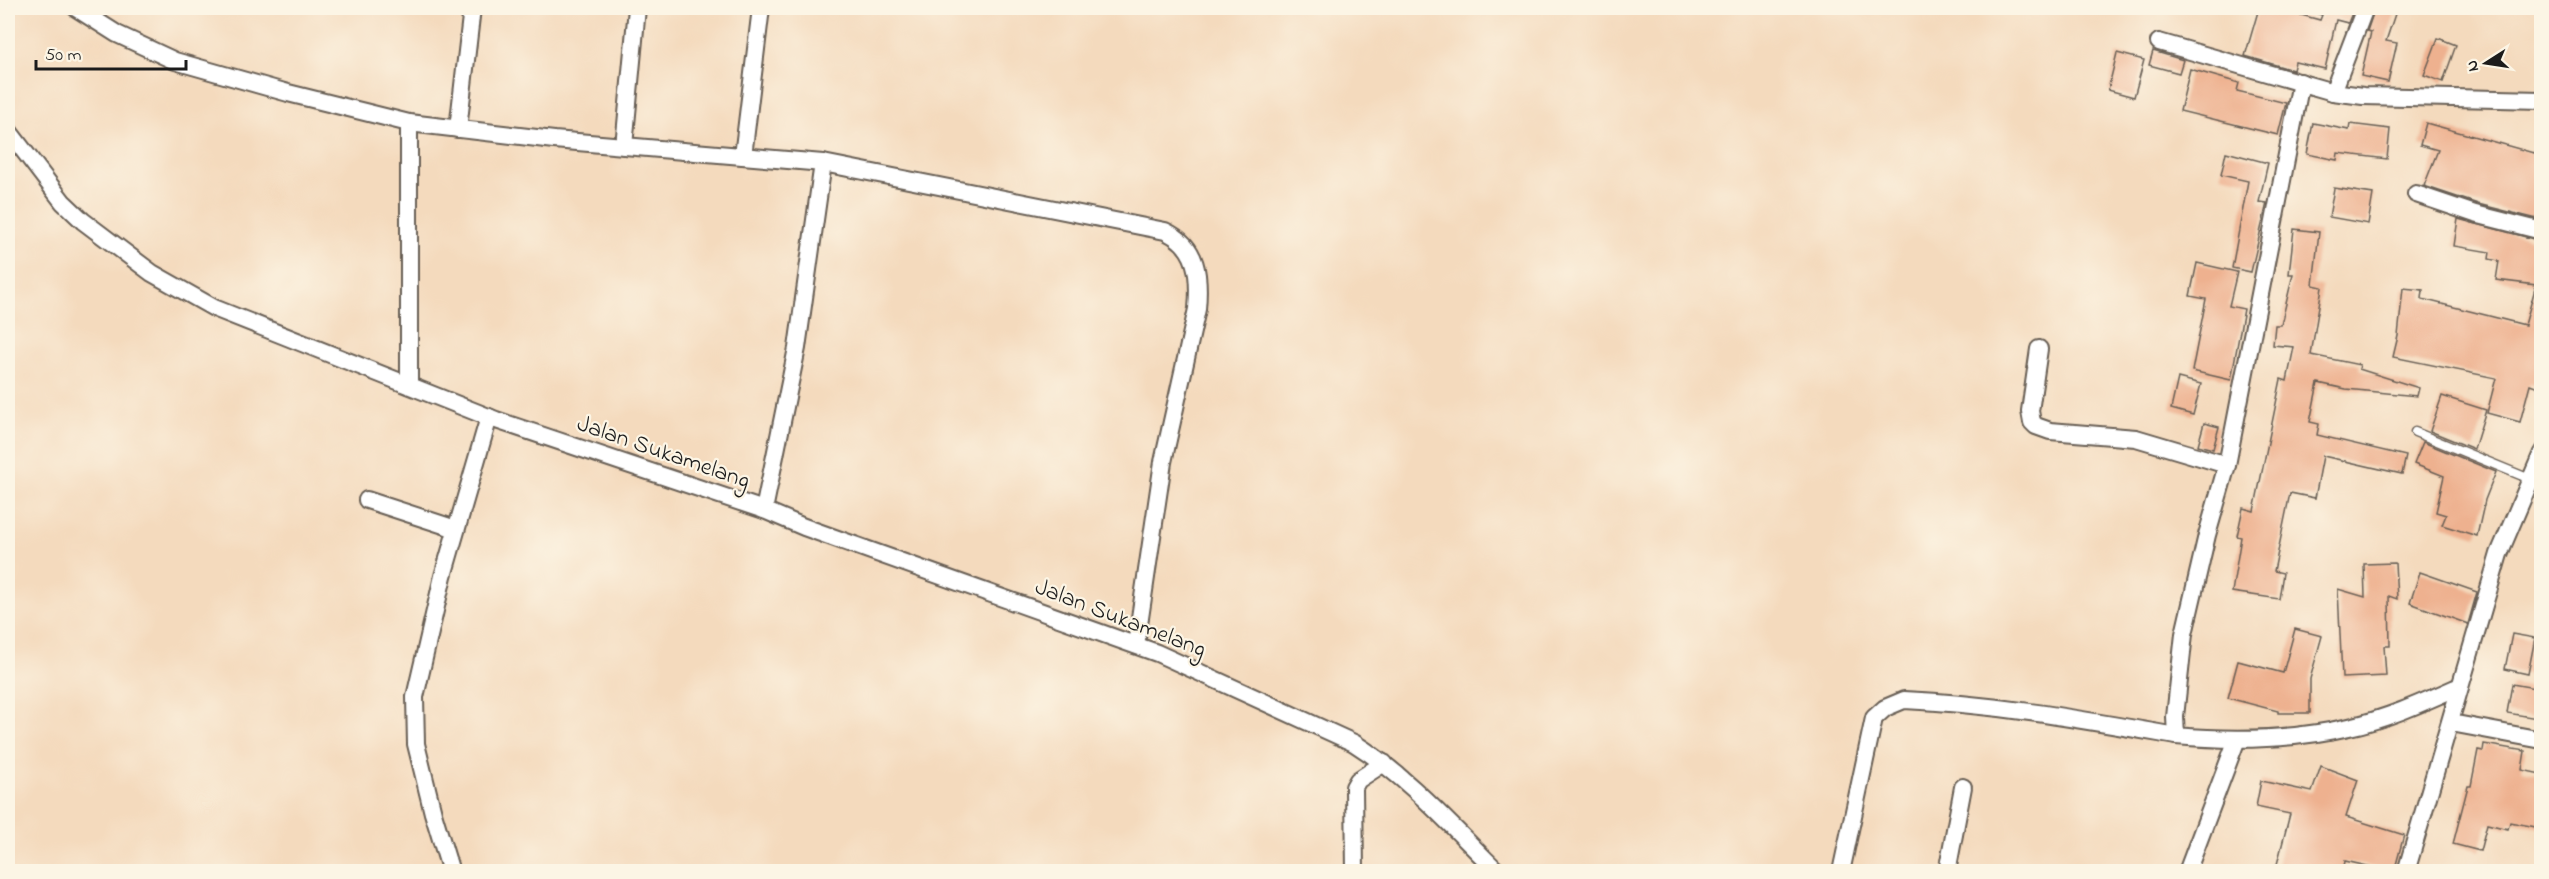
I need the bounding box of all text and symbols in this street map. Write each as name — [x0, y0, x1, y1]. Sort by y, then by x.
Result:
scale bar — [36, 33, 186, 71]
north arrow — [2456, 33, 2516, 93]
text: 50 m — [45, 43, 82, 69]
text: N — [2460, 58, 2486, 73]
street label: Jalan Sukamelang — [572, 407, 754, 499]
street label: Jalan Sukamelang — [1029, 571, 1211, 668]

